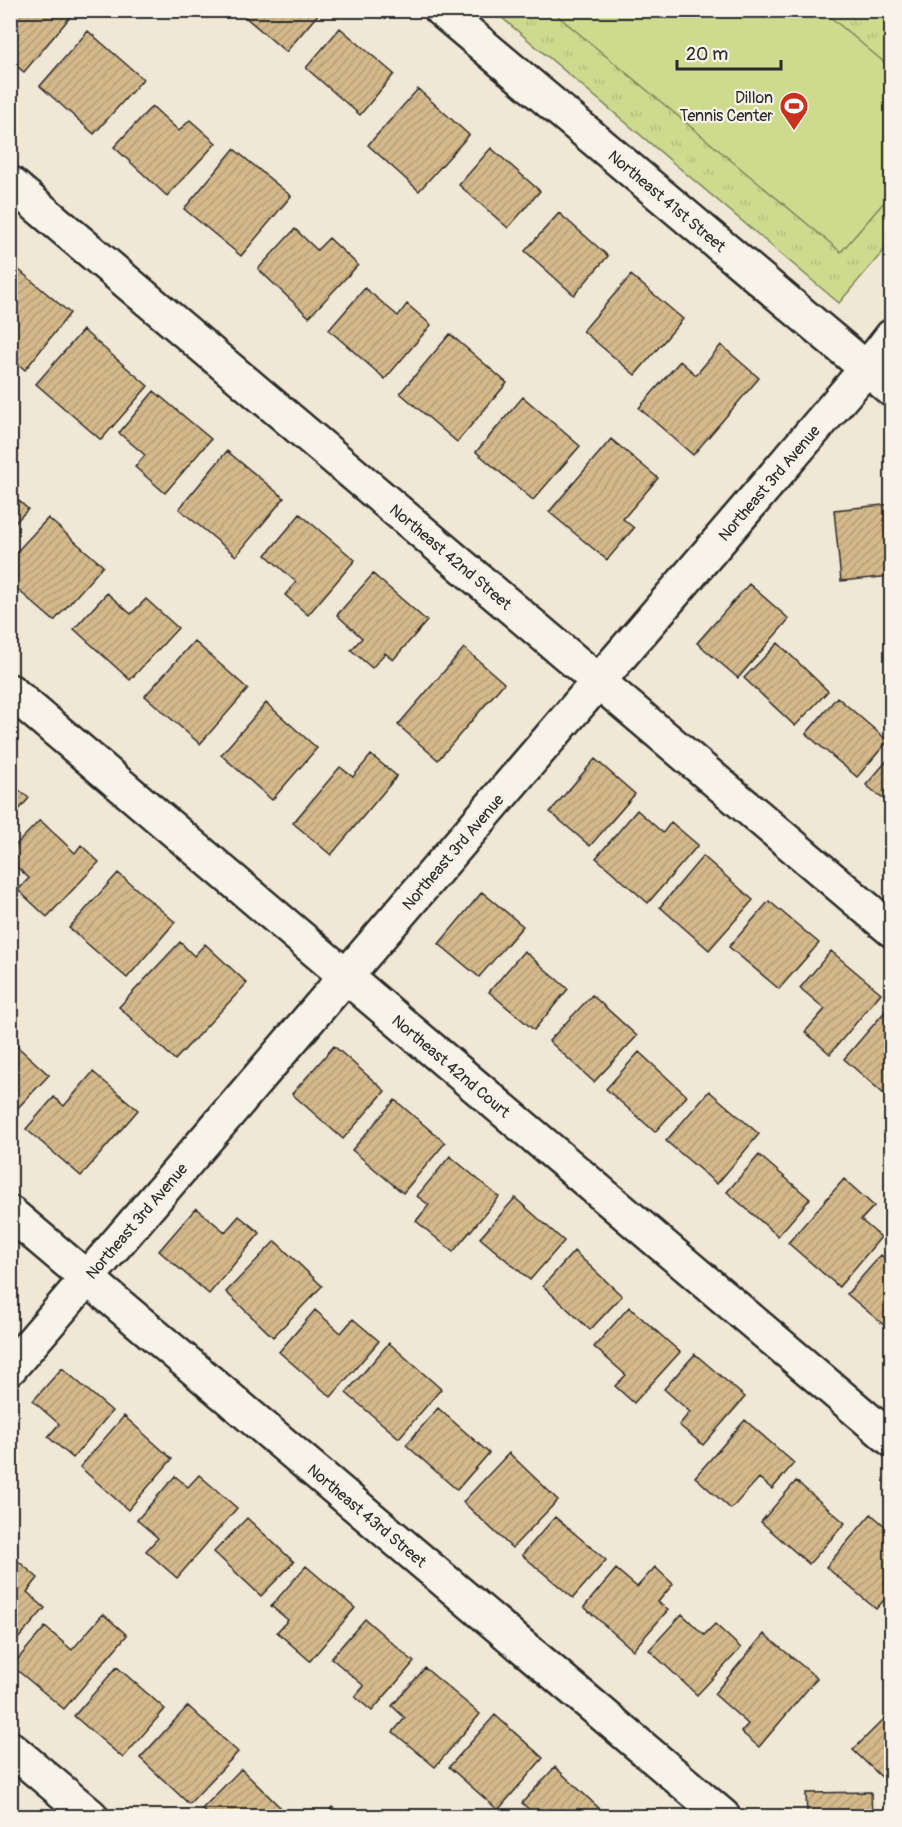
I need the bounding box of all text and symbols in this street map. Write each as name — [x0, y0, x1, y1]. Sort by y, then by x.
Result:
scale bar — [677, 33, 780, 71]
text: 20 m — [686, 43, 728, 66]
place label: Dillon Tennis Center — [680, 88, 773, 126]
sports icon: Dillon Tennis Center — [778, 90, 810, 132]
street label: Northeast 41st Street — [604, 146, 730, 257]
street label: Northeast 3rd Avenue — [714, 421, 825, 545]
street label: Northeast 42nd Street — [385, 500, 516, 615]
street label: Northeast 3rd Avenue — [398, 790, 509, 914]
street label: Northeast 42nd Court — [387, 1011, 514, 1123]
street label: Northeast 3rd Avenue — [82, 1159, 192, 1283]
street label: Northeast 43rd Street — [303, 1460, 431, 1572]

